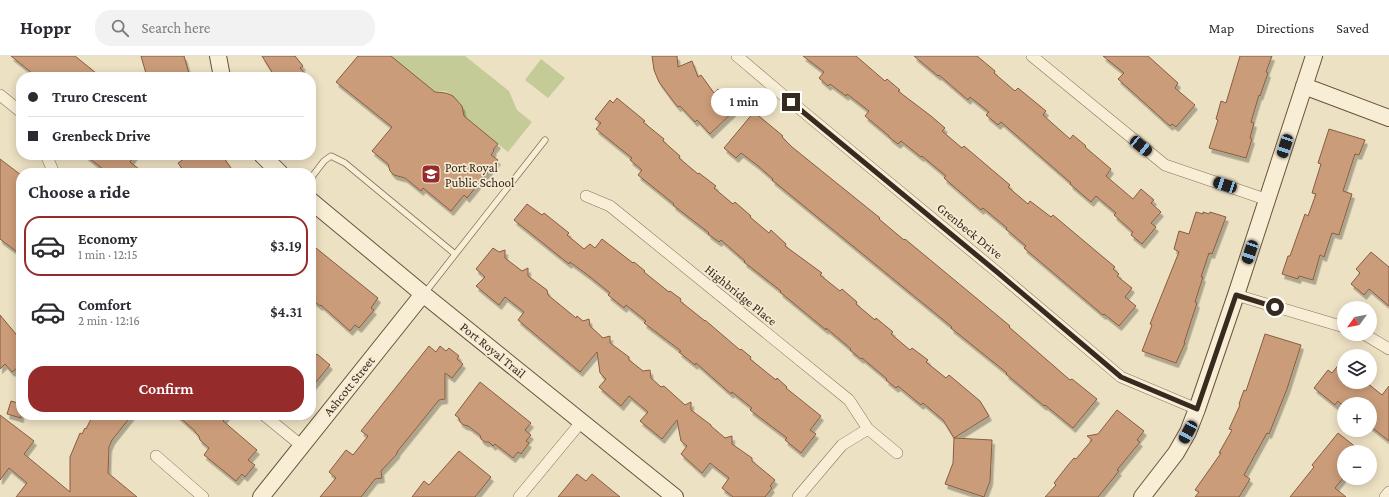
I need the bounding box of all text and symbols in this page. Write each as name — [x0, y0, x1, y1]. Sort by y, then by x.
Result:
search box — [95, 10, 375, 46]
text: Hoppr — [20, 17, 71, 38]
icon: search — [109, 17, 131, 39]
text: Search here — [141, 20, 210, 36]
text: Map — [1209, 20, 1234, 36]
text: Directions — [1256, 20, 1314, 36]
text: Saved — [1336, 20, 1369, 36]
callout: 1 min — [711, 88, 777, 116]
text: Truro Crescent — [52, 89, 147, 105]
route end — [782, 93, 800, 111]
text: 1 min — [730, 94, 758, 109]
text: Grenbeck Drive — [52, 128, 150, 144]
car — [1276, 133, 1294, 159]
car — [1128, 134, 1154, 158]
place label: Port Royal Public School — [445, 160, 515, 190]
school or university icon: Port Royal Public School — [420, 163, 442, 185]
car — [1212, 176, 1238, 194]
text: Choose a ride — [28, 182, 130, 202]
street label: Grenbeck Drive — [934, 200, 1006, 262]
icon: car — [30, 228, 66, 264]
text: Economy — [78, 231, 137, 247]
text: $3.19 — [270, 238, 302, 254]
car — [1241, 239, 1259, 265]
text: 1 min · 12:15 — [78, 247, 138, 262]
street label: Highbridge Place — [702, 261, 780, 329]
icon: car — [30, 294, 66, 330]
text: Comfort — [78, 297, 132, 313]
route start — [1266, 298, 1284, 316]
north arrow — [1337, 301, 1377, 341]
map controls — [1337, 301, 1377, 485]
text: $4.31 — [270, 304, 302, 320]
text: 2 min · 12:16 — [78, 313, 140, 328]
street label: Port Royal Trail — [457, 319, 529, 381]
button: layers — [1337, 349, 1377, 389]
street label: Ashcott Street — [320, 352, 378, 419]
button: Confirm — [28, 366, 304, 412]
button: + — [1337, 397, 1377, 437]
car — [1177, 419, 1199, 445]
button: − — [1337, 445, 1377, 485]

